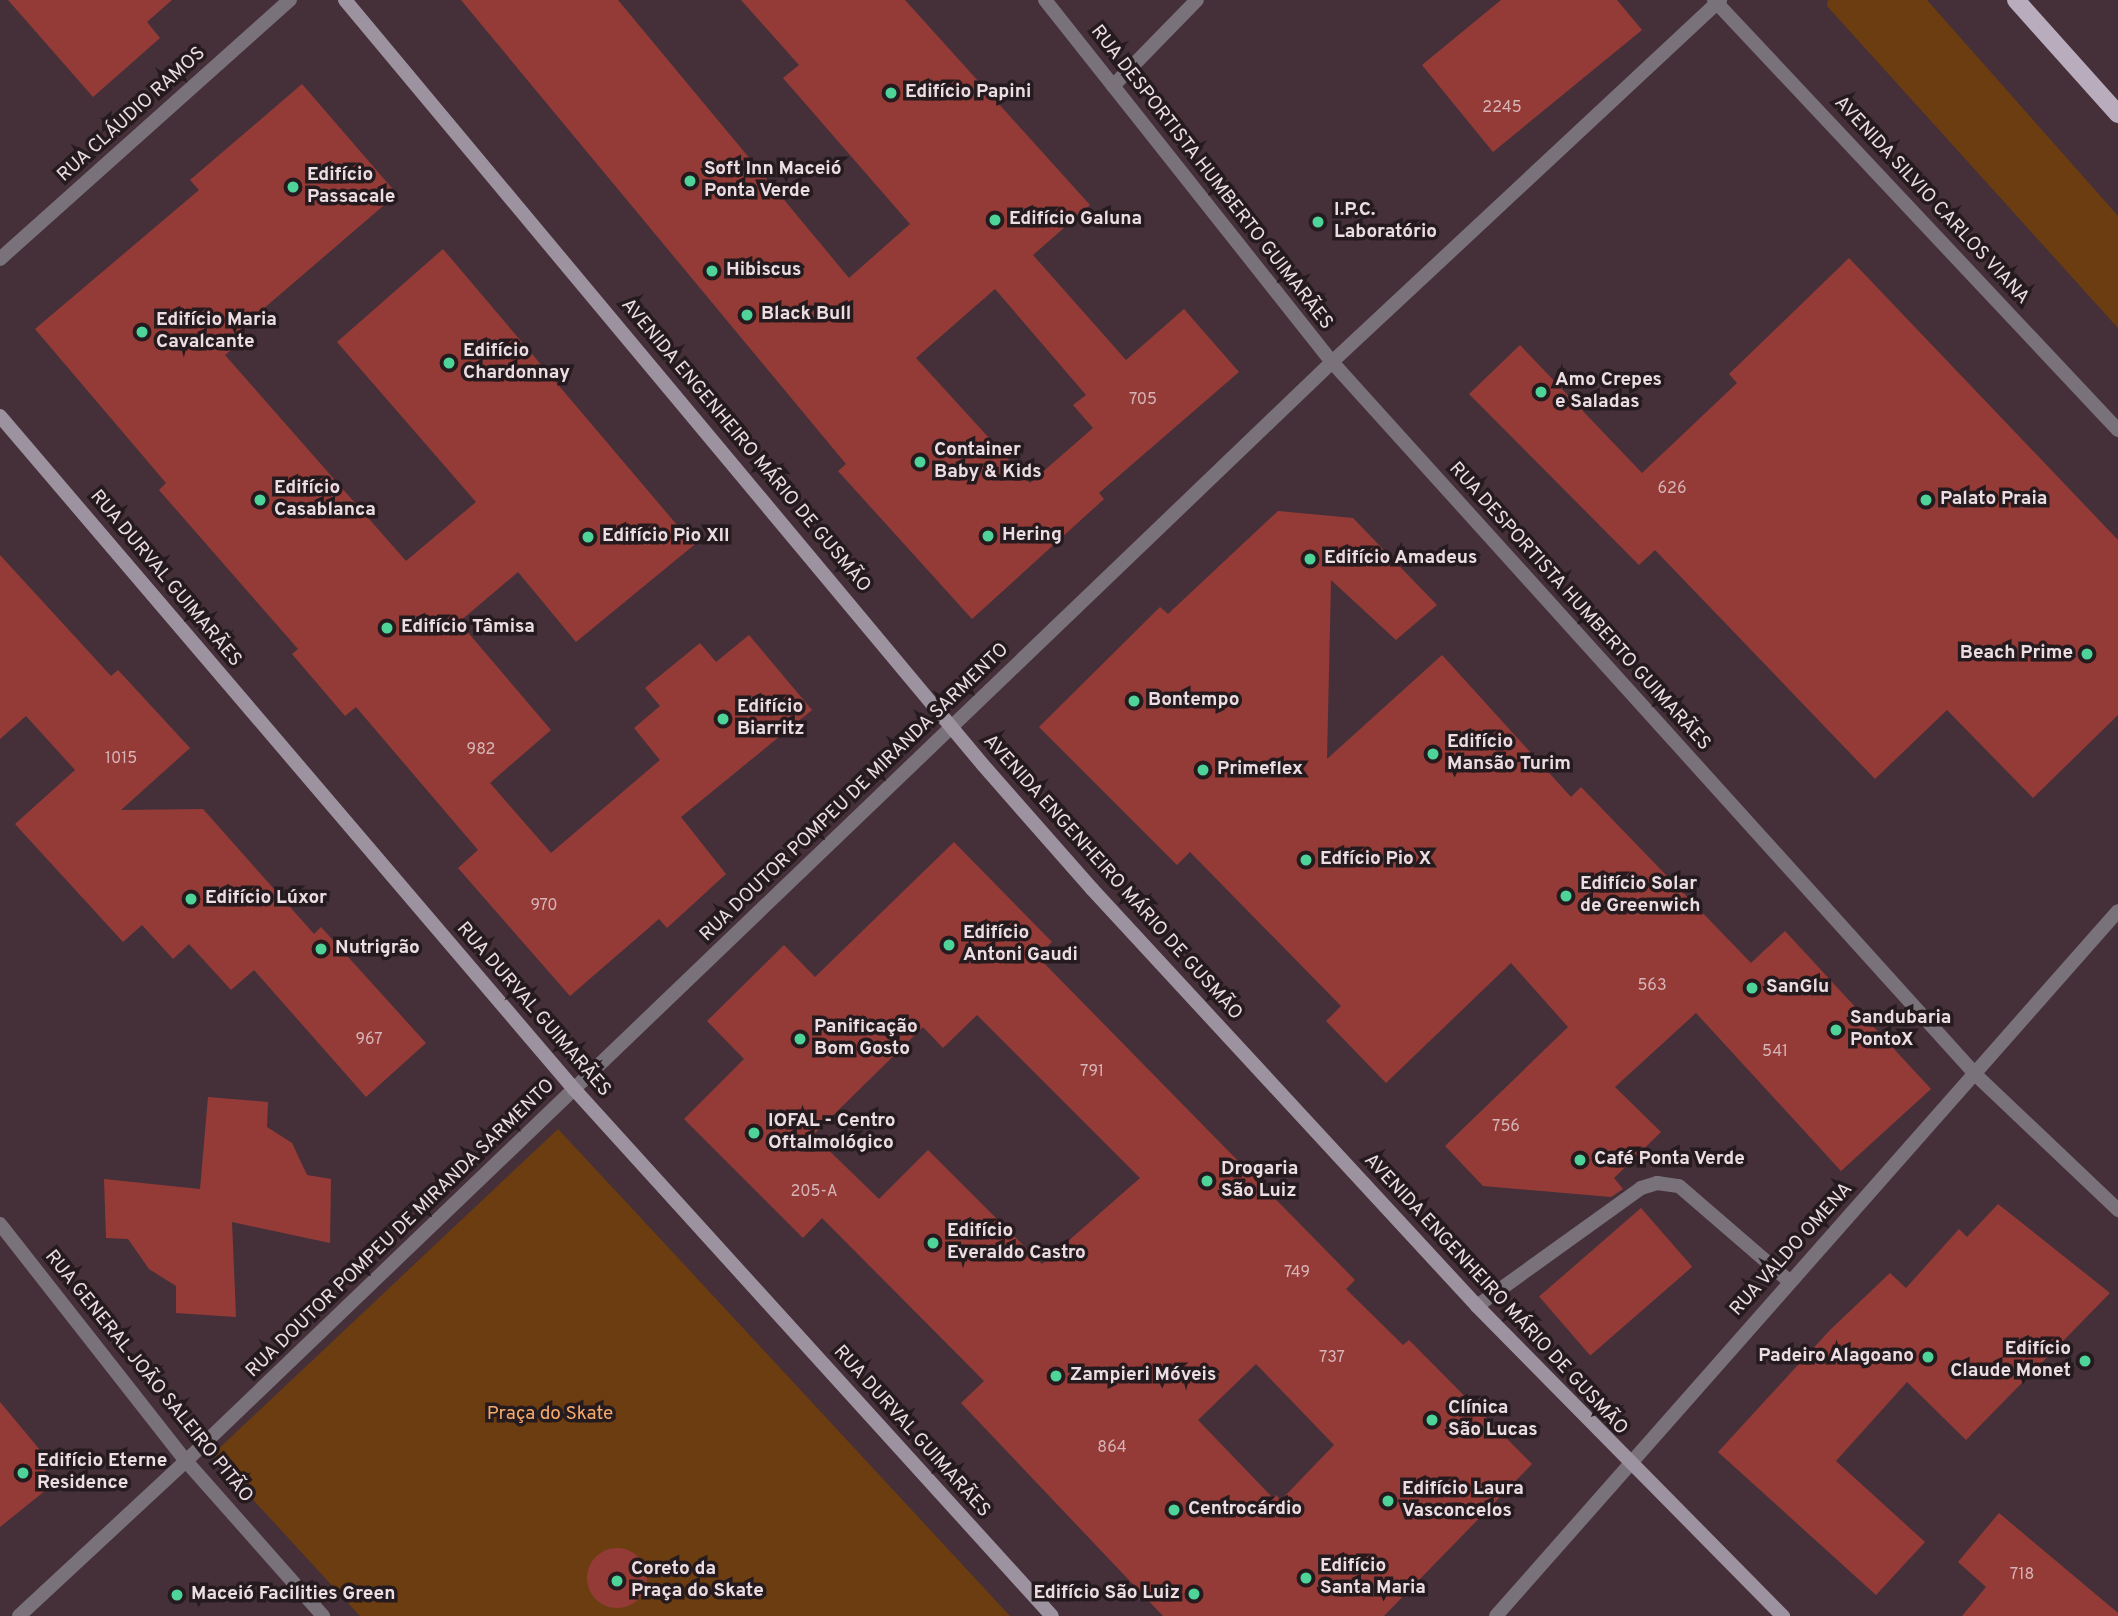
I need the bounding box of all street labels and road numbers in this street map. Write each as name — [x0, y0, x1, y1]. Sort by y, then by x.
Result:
street label: RUA DESPORTISTA HUMBERTO GUIMARÃES — [1085, 21, 1337, 335]
street label: RUA CLÁUDIO RAMOS — [53, 42, 211, 188]
street label: AVENIDA SILVIO CARLOS VIANA — [1828, 92, 2034, 310]
street label: AVENIDA ENGENHEIRO MÁRIO DE GUSMÃO — [615, 294, 875, 598]
street label: RUA DESPORTISTA HUMBERTO GUIMARÃES — [1443, 458, 1715, 756]
street label: RUA DURVAL GUIMARÃES — [84, 486, 246, 672]
street label: RUA DOUTOR POMPEU DE MIRANDA SARMENTO — [695, 638, 1015, 948]
street label: AVENIDA ENGENHEIRO MÁRIO DE GUSMÃO — [977, 730, 1247, 1026]
street label: RUA DURVAL GUIMARÃES — [451, 918, 615, 1102]
street label: RUA DOUTOR POMPEU DE MIRANDA SARMENTO — [241, 1074, 561, 1384]
street label: AVENIDA ENGENHEIRO MÁRIO DE GUSMÃO — [1358, 1149, 1632, 1441]
street label: RUA VALDO OMENA — [1725, 1178, 1859, 1322]
street label: RUA GENERAL JOÃO SALEIRO PITÃO — [39, 1246, 257, 1508]
street label: RUA DURVAL GUIMARÃES — [827, 1341, 995, 1523]

